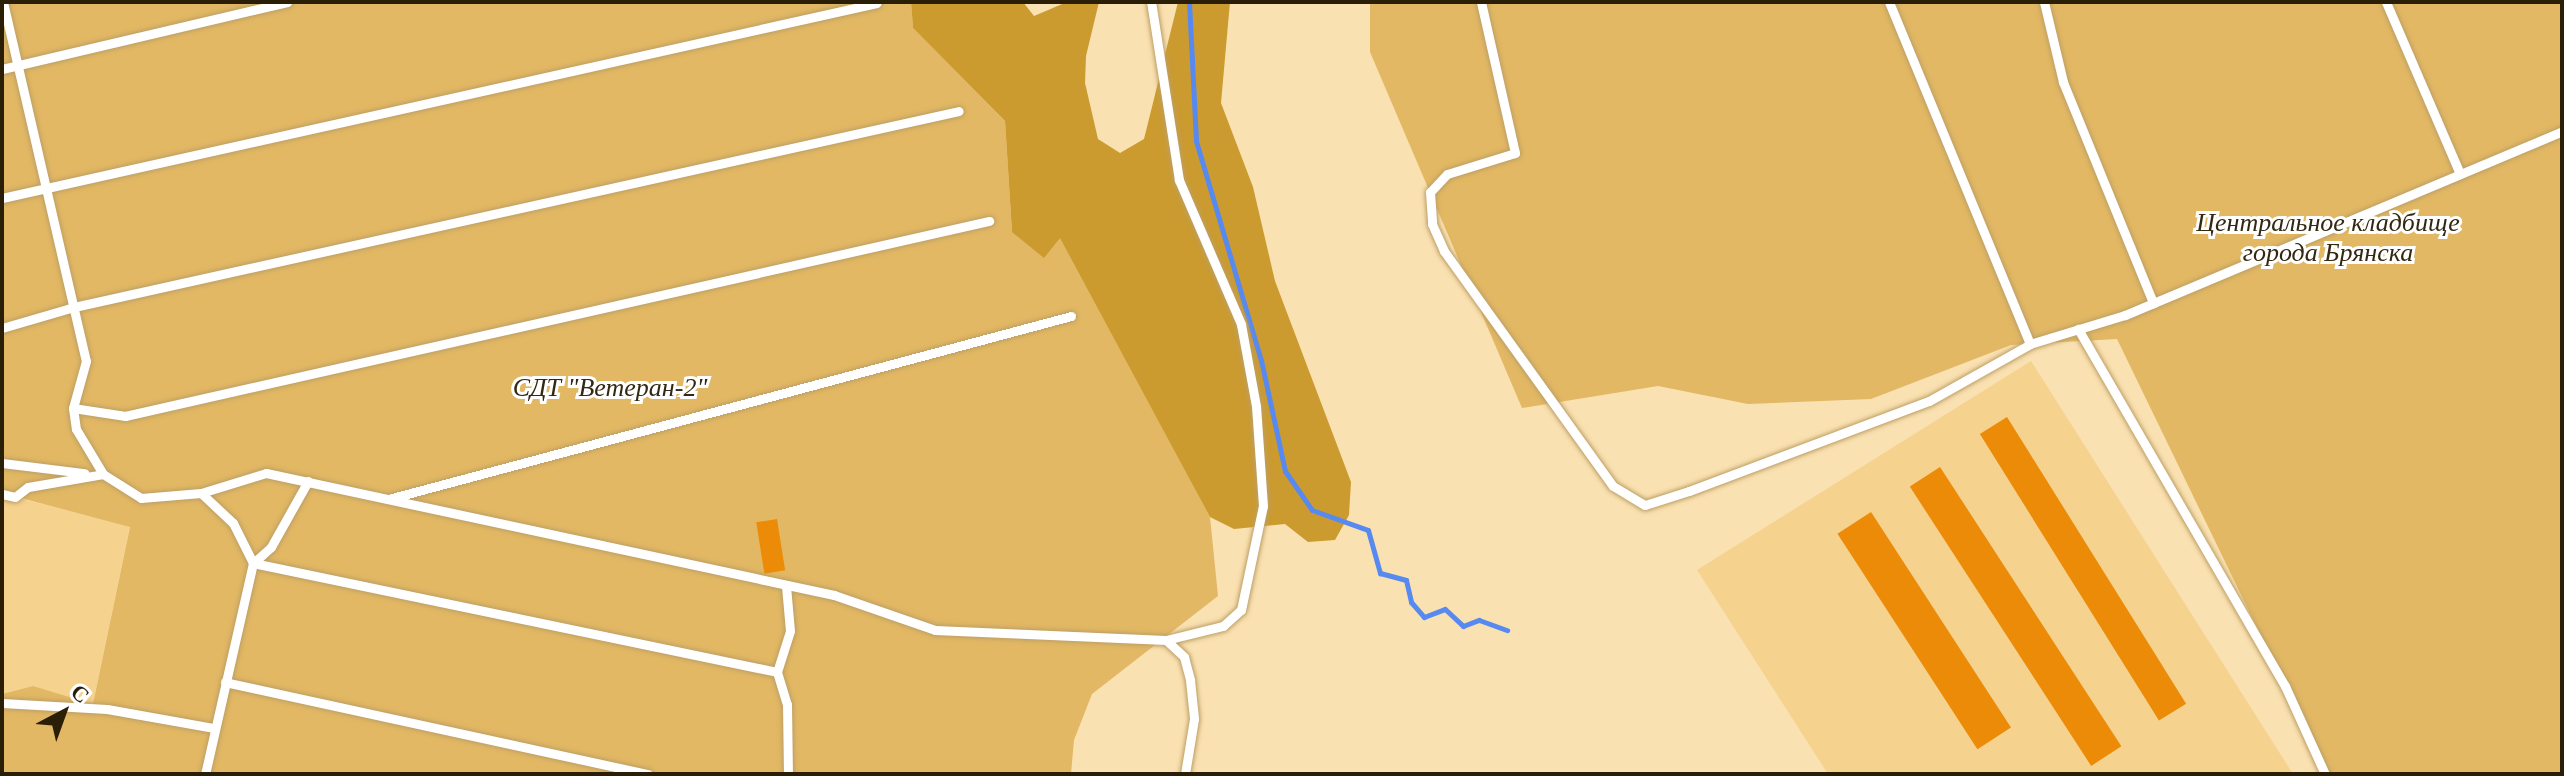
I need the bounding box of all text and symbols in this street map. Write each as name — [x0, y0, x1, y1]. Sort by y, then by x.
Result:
park label: Центральное кладбище города Брянска — [2196, 207, 2460, 268]
park label: СДТ "Ветеран-2" — [513, 372, 707, 404]
north arrow — [24, 672, 104, 752]
text: С — [66, 679, 94, 708]

